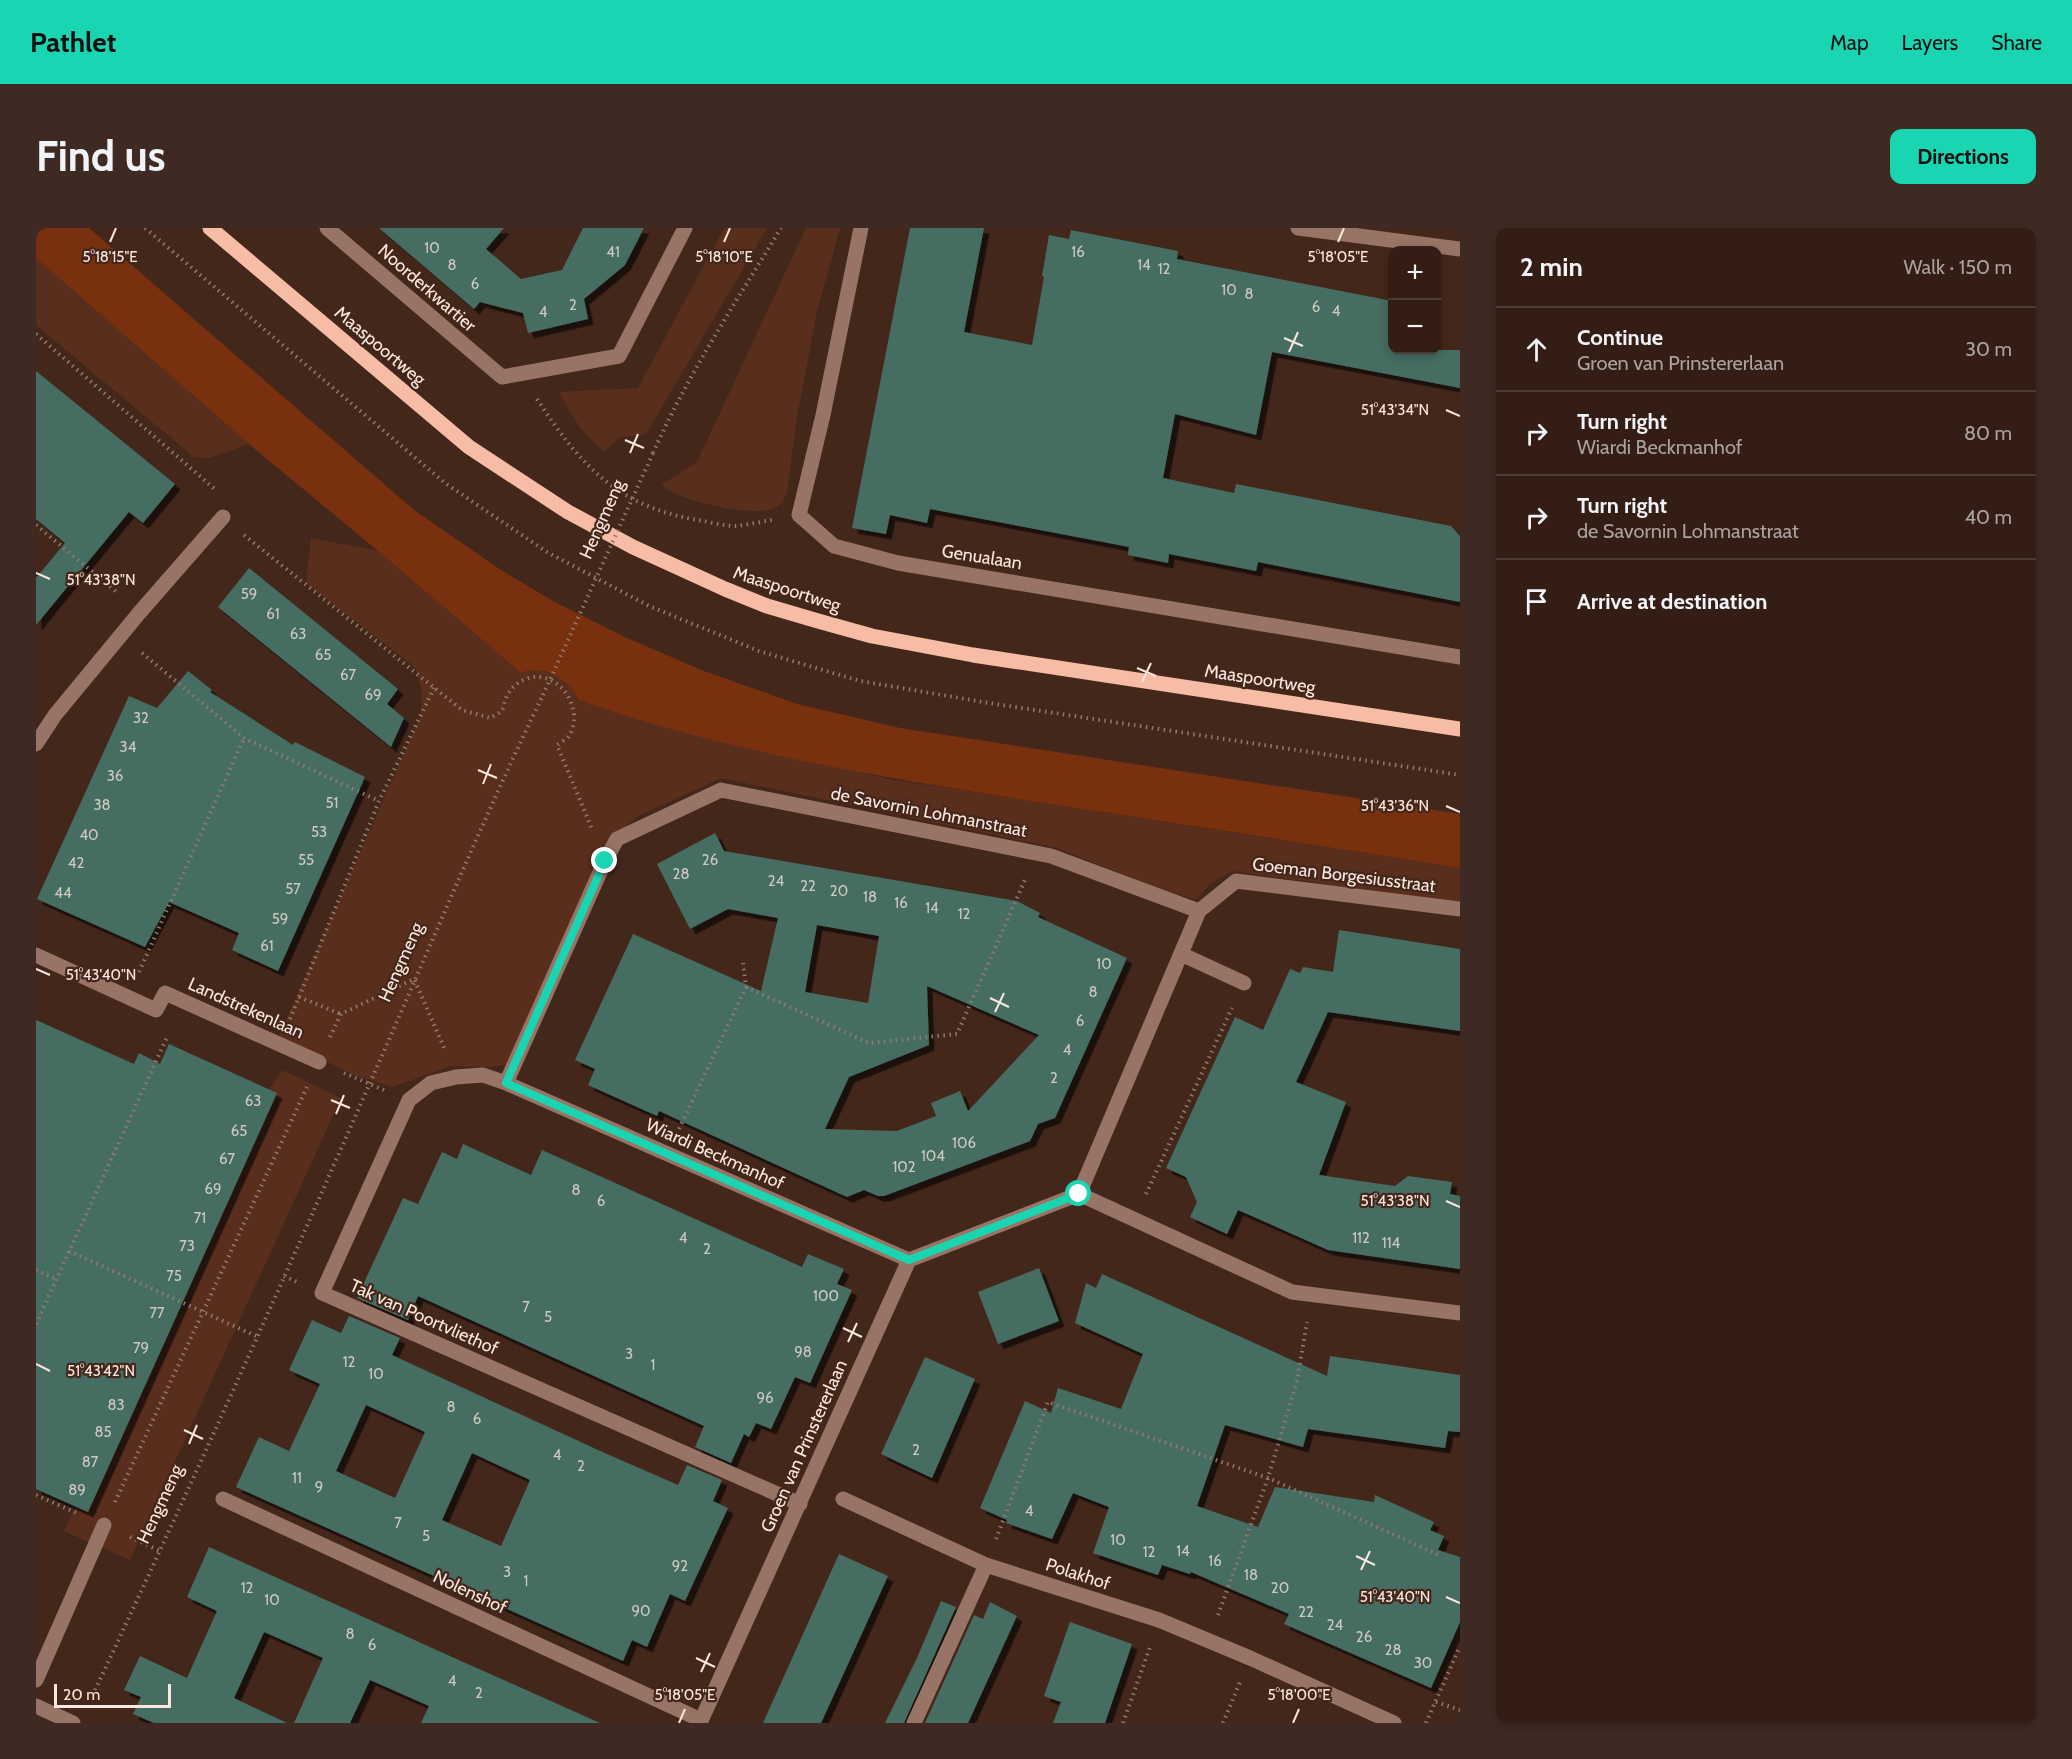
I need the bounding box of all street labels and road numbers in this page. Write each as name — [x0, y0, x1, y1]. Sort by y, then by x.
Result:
street label: Noorderkwartier — [373, 239, 481, 337]
street label: Maaspoortweg — [330, 302, 431, 391]
street label: Hengmeng — [575, 475, 630, 562]
street label: Genualaan — [940, 540, 1024, 574]
street label: Maaspoortweg — [730, 561, 845, 617]
street label: Maaspoortweg — [1203, 659, 1318, 699]
street label: de Savornin Lohmanstraat — [829, 782, 1029, 842]
street label: Goeman Borgesiusstraat — [1251, 853, 1437, 897]
street label: Hengmeng — [374, 918, 429, 1005]
street label: Landstrekenlaan — [185, 973, 307, 1043]
street label: Wiardi Beckmanhof — [643, 1114, 788, 1194]
street label: Tak van Poortvliethof — [346, 1274, 502, 1360]
street label: Groen van Prinstererlaan — [756, 1356, 852, 1536]
street label: Hengmeng — [132, 1460, 188, 1547]
street label: Polakhof — [1043, 1553, 1113, 1595]
street label: Nolenshof — [430, 1565, 510, 1619]

